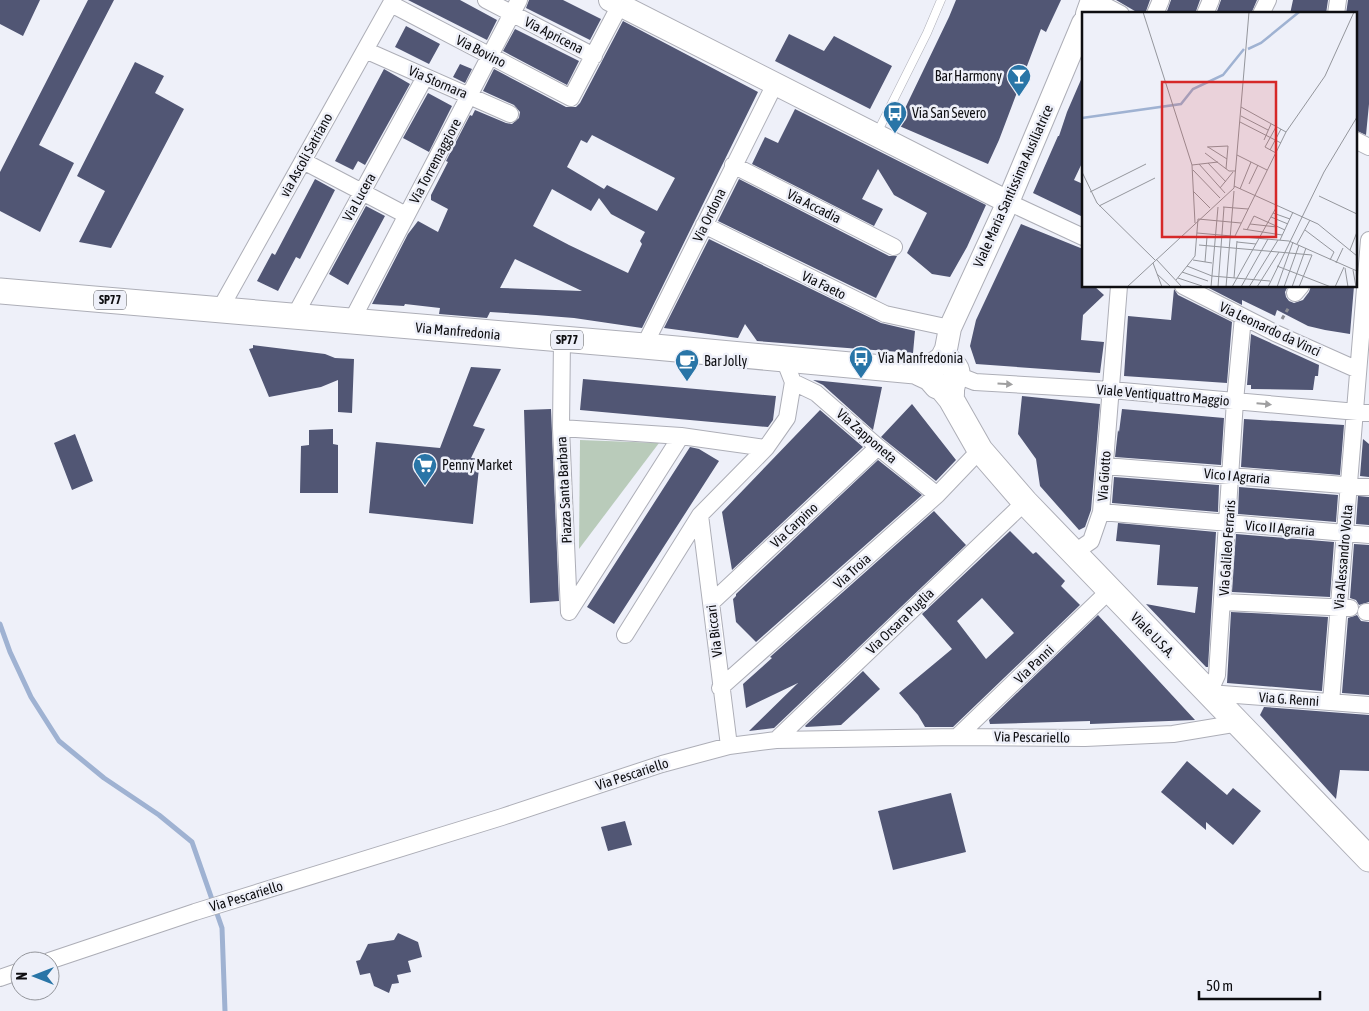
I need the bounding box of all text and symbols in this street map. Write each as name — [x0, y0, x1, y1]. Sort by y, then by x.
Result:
inset map — [1082, 12, 1356, 288]
street label: Via Apricena — [522, 13, 586, 57]
street label: Via Bovino — [453, 32, 509, 70]
street label: Via Stornara — [406, 62, 470, 102]
bar icon: Bar Harmony — [1006, 63, 1032, 97]
place label: Bar Harmony — [935, 68, 1002, 84]
bus stop icon: Via San Severo — [882, 100, 908, 134]
street label: Viale Maria Santissima Ausiliatrice — [970, 102, 1056, 270]
place label: Via San Severo — [912, 105, 986, 121]
street label: via Ascoli Satriano — [276, 110, 336, 200]
street label: Via Torremaggiore — [406, 116, 464, 206]
street label: Via Lucera — [339, 170, 379, 224]
street label: Via Ordona — [689, 186, 729, 244]
street label: Via Accadia — [784, 186, 844, 226]
street label: Via Faeto — [799, 267, 849, 303]
road number: SP77 — [94, 290, 126, 310]
street label: Via Leonardo da Vinci — [1217, 299, 1323, 359]
street label: Via Manfredonia — [415, 319, 501, 343]
road number: SP77 — [551, 330, 583, 350]
bus stop icon: Via Manfredonia — [848, 345, 874, 379]
cafe icon: Bar Jolly — [674, 348, 700, 382]
place label: Via Manfredonia — [878, 350, 963, 366]
place label: Bar Jolly — [704, 353, 748, 369]
one-way arrow — [997, 380, 1013, 388]
street label: Viale Ventiquattro Maggio — [1096, 381, 1230, 409]
one-way arrow — [1256, 400, 1272, 408]
street label: Via Zapponeta — [834, 405, 900, 467]
street label: Piazza Santa Barbara — [553, 436, 575, 544]
street label: Via Giotto — [1094, 450, 1114, 502]
supermarket icon: Penny Market — [412, 452, 438, 486]
place label: Penny Market — [442, 457, 513, 473]
street label: Vico I Agraria — [1203, 465, 1271, 487]
street label: Via Carpino — [767, 499, 821, 551]
street label: Via Galileo Ferraris — [1216, 499, 1238, 597]
street label: Via Alessandro Volta — [1330, 504, 1356, 610]
street label: Vico II Agraria — [1244, 517, 1316, 539]
street label: Via Troia — [830, 550, 874, 592]
street label: Via Orsara Puglia — [863, 585, 937, 657]
street label: Via Biccari — [703, 604, 725, 658]
street label: Viale U.S.A. — [1128, 609, 1178, 661]
street label: Via Panni — [1011, 641, 1057, 687]
street label: Via G. Renni — [1258, 689, 1320, 709]
street label: Via Pescariello — [994, 728, 1070, 746]
street label: Via Pescariello — [593, 755, 671, 793]
street label: Via Pescariello — [207, 877, 285, 915]
north arrow — [10, 951, 60, 1001]
scale bar — [1199, 968, 1320, 1000]
text: N — [14, 972, 30, 980]
text: 50 m — [1206, 977, 1233, 994]

